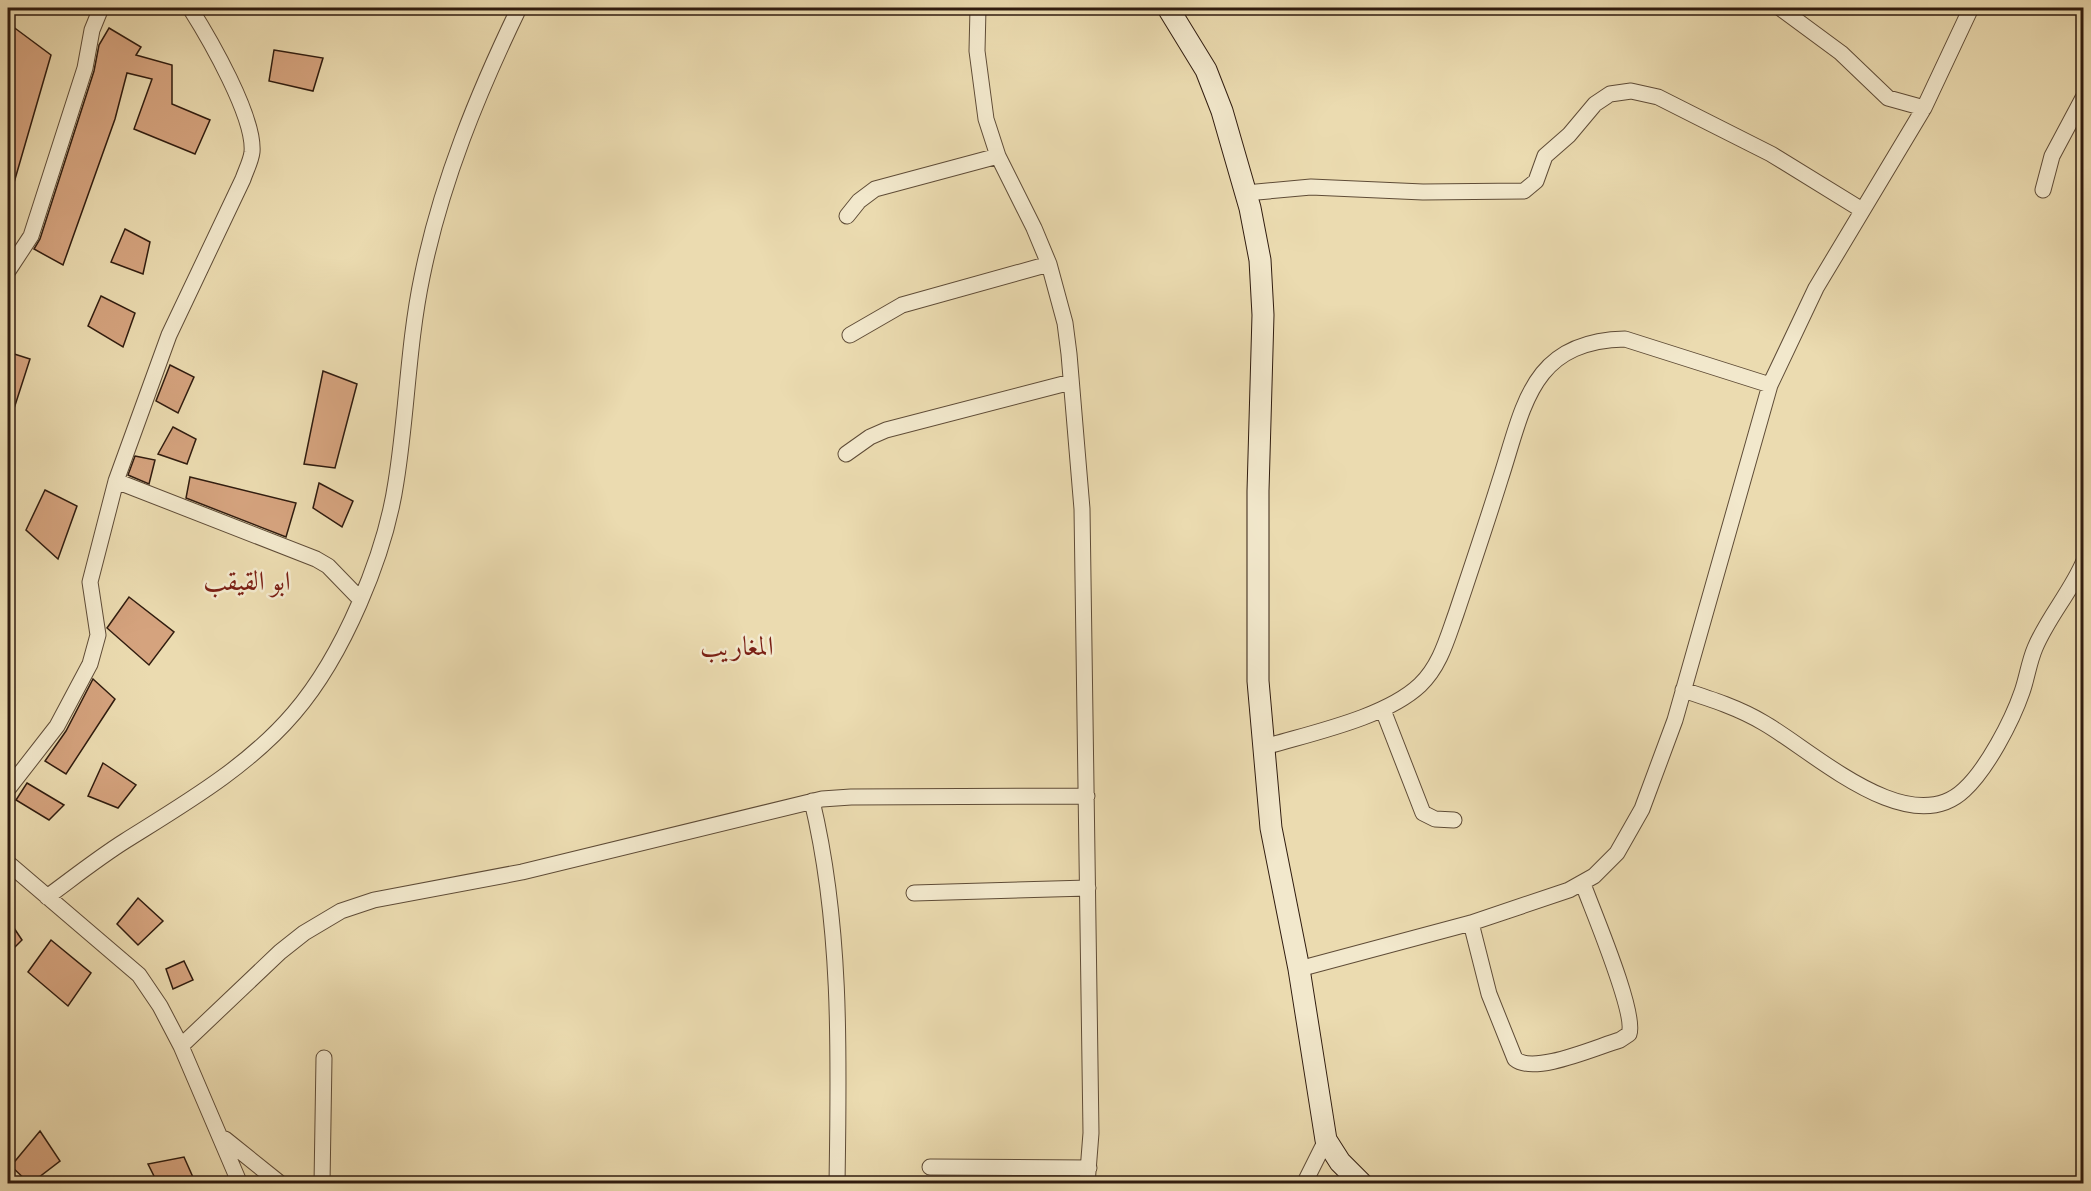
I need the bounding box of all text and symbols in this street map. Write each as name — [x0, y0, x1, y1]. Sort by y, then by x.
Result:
district label: ابو القيقب — [203, 564, 291, 603]
district label: المغاريب — [700, 629, 774, 668]

